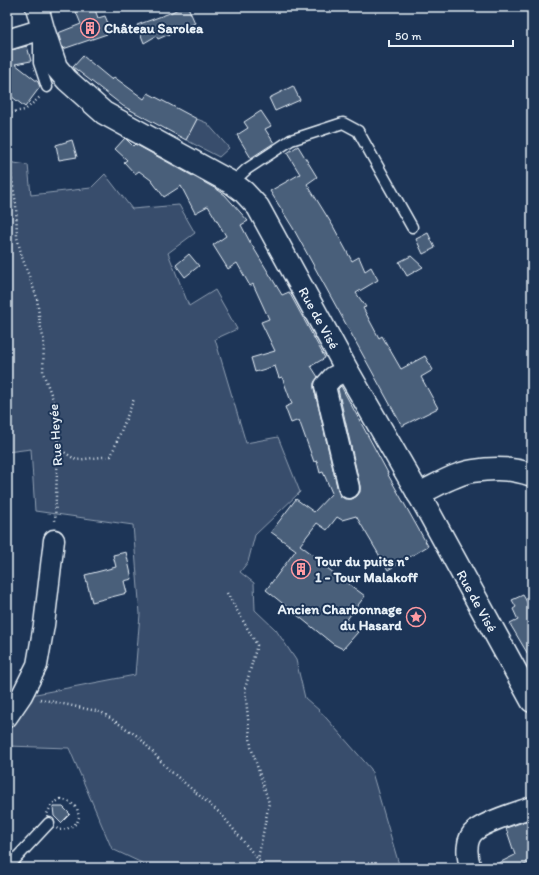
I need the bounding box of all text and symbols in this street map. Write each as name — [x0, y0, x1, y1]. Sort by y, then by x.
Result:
building icon: Château Sarolea — [79, 17, 101, 39]
place label: Château Sarolea — [104, 20, 204, 37]
scale bar — [389, 22, 513, 48]
text: 50 m — [395, 29, 421, 43]
street label: Rue de Visé — [295, 284, 343, 353]
street label: Rue Heyée — [45, 403, 66, 467]
place label: Tour du puits n° 1 - Tour Malakoff — [314, 553, 419, 586]
building icon: Tour du puits n° 1 - Tour Malakoff — [290, 558, 312, 580]
street label: Rue de Visé — [453, 567, 501, 636]
place label: Ancien Charbonnage du Hasard — [277, 601, 402, 634]
place icon: Ancien Charbonnage du Hasard — [405, 606, 427, 628]

